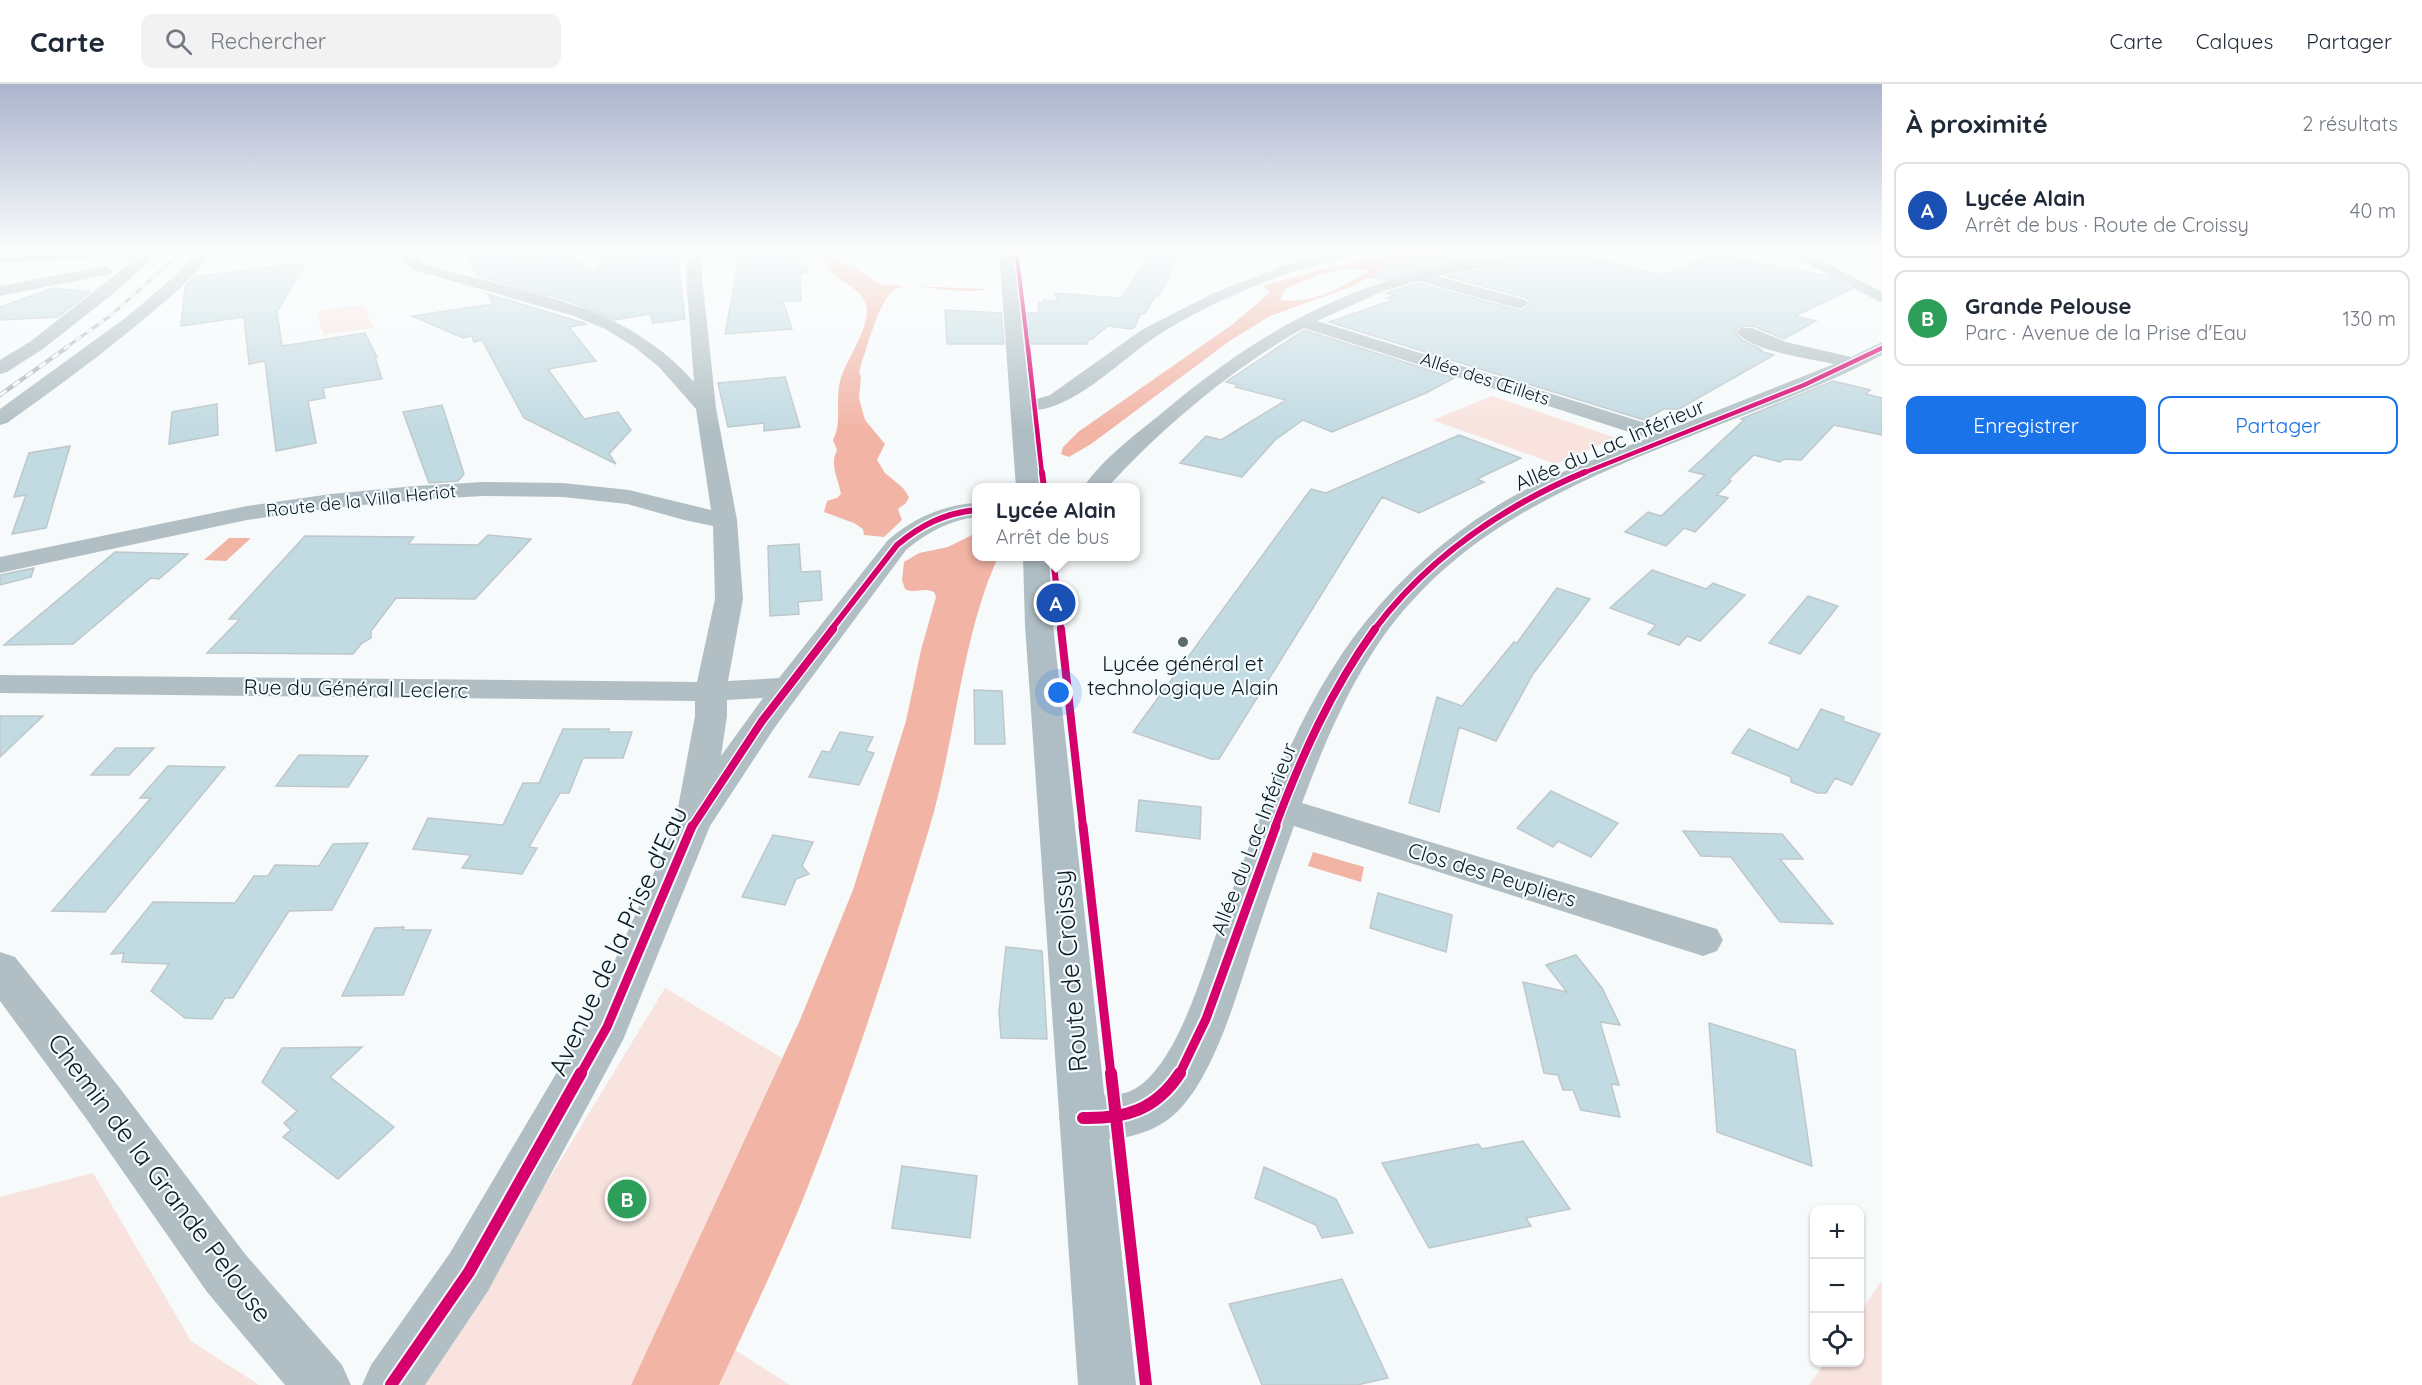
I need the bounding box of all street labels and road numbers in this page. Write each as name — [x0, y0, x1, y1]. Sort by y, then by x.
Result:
street label: Allée des Œillets — [1418, 347, 1553, 410]
street label: Allée du Lac Inférieur — [1511, 392, 1709, 496]
street label: Route de la Villa Heriot — [265, 479, 457, 522]
street label: Rue du Général Leclerc — [243, 673, 469, 703]
street label: Allée du Lac Inférieur — [1204, 739, 1302, 939]
street label: Avenue de la Prise d'Eau — [541, 801, 694, 1081]
street label: Clos des Peupliers — [1405, 836, 1580, 912]
street label: Route de Croissy — [1044, 869, 1095, 1073]
street label: Chemin de la Grande Pelouse — [41, 1027, 280, 1329]

